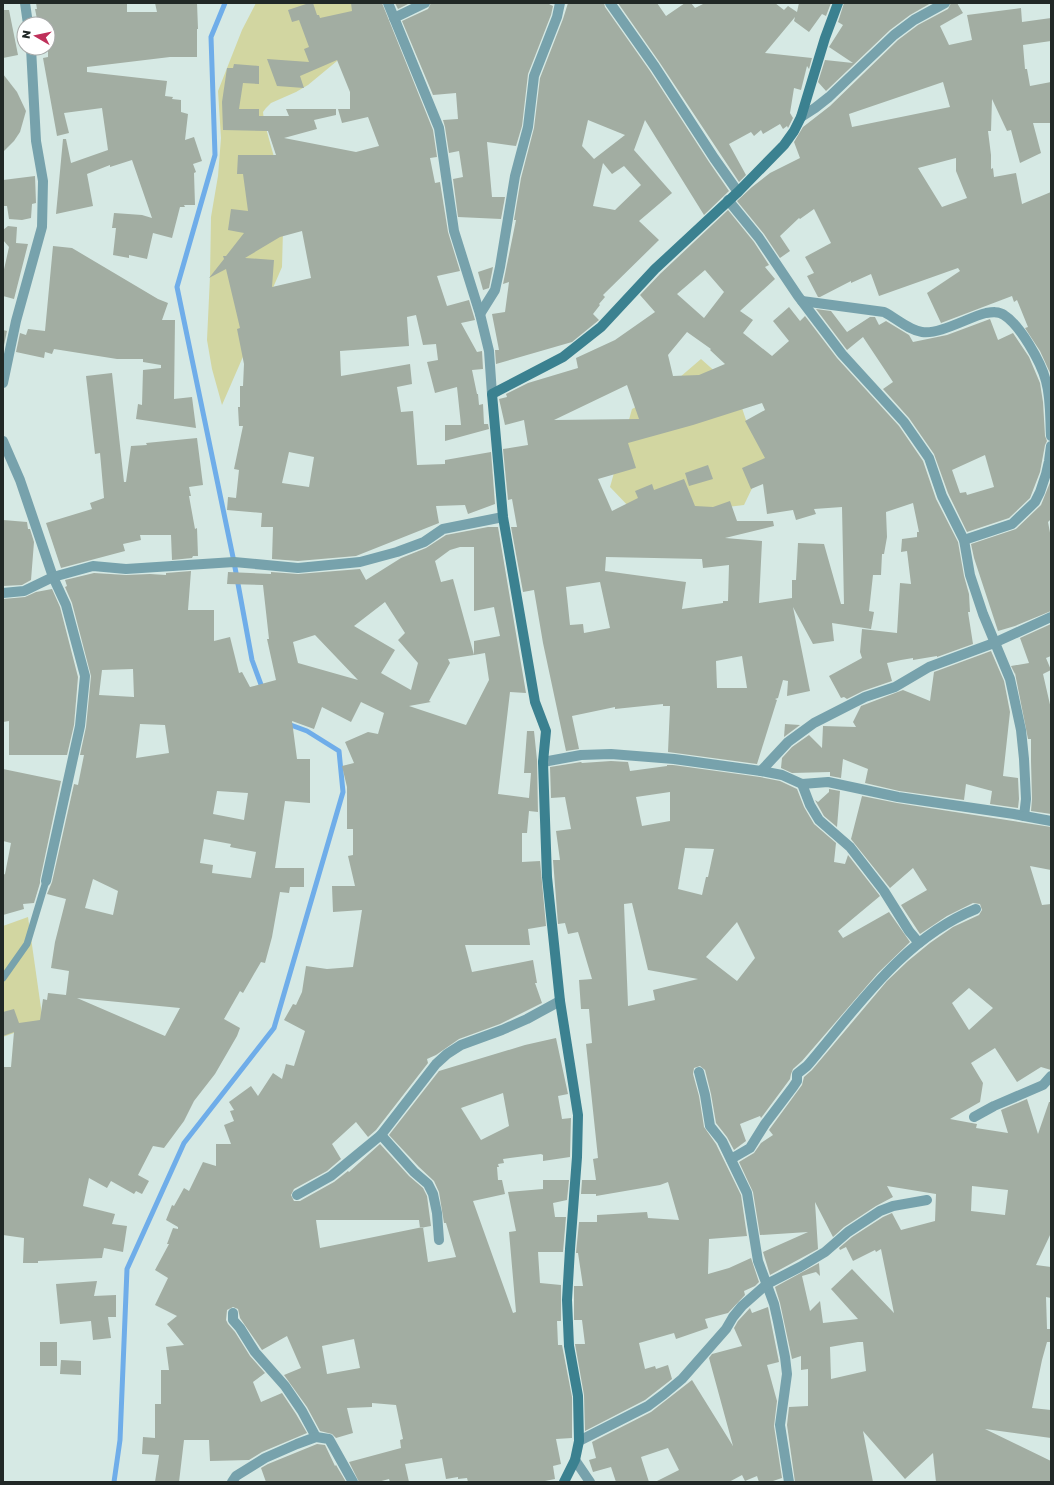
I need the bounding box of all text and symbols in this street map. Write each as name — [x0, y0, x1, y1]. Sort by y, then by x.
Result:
north arrow — [16, 16, 56, 56]
text: N — [19, 29, 33, 40]

